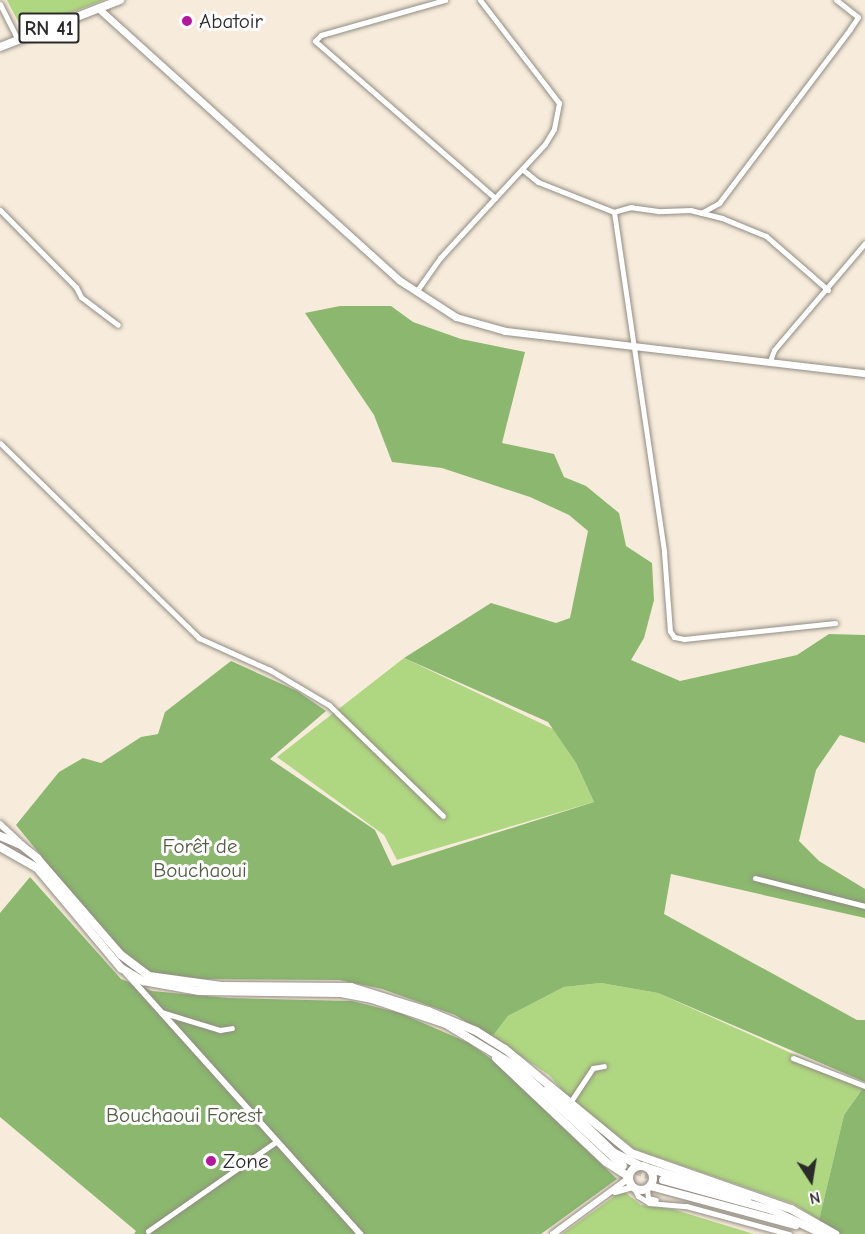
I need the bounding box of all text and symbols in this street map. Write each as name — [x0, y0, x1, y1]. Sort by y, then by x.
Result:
place label: Abatoir — [199, 8, 263, 34]
road number: RN 41 — [17, 11, 80, 45]
marker: Abatoir — [180, 14, 194, 28]
park label: Forêt de Bouchaoui — [153, 833, 247, 883]
park label: Bouchaoui Forest — [106, 1102, 262, 1128]
place label: Zone — [223, 1148, 268, 1174]
north arrow — [781, 1150, 841, 1210]
marker: Zone — [204, 1154, 218, 1168]
text: N — [808, 1188, 822, 1207]

